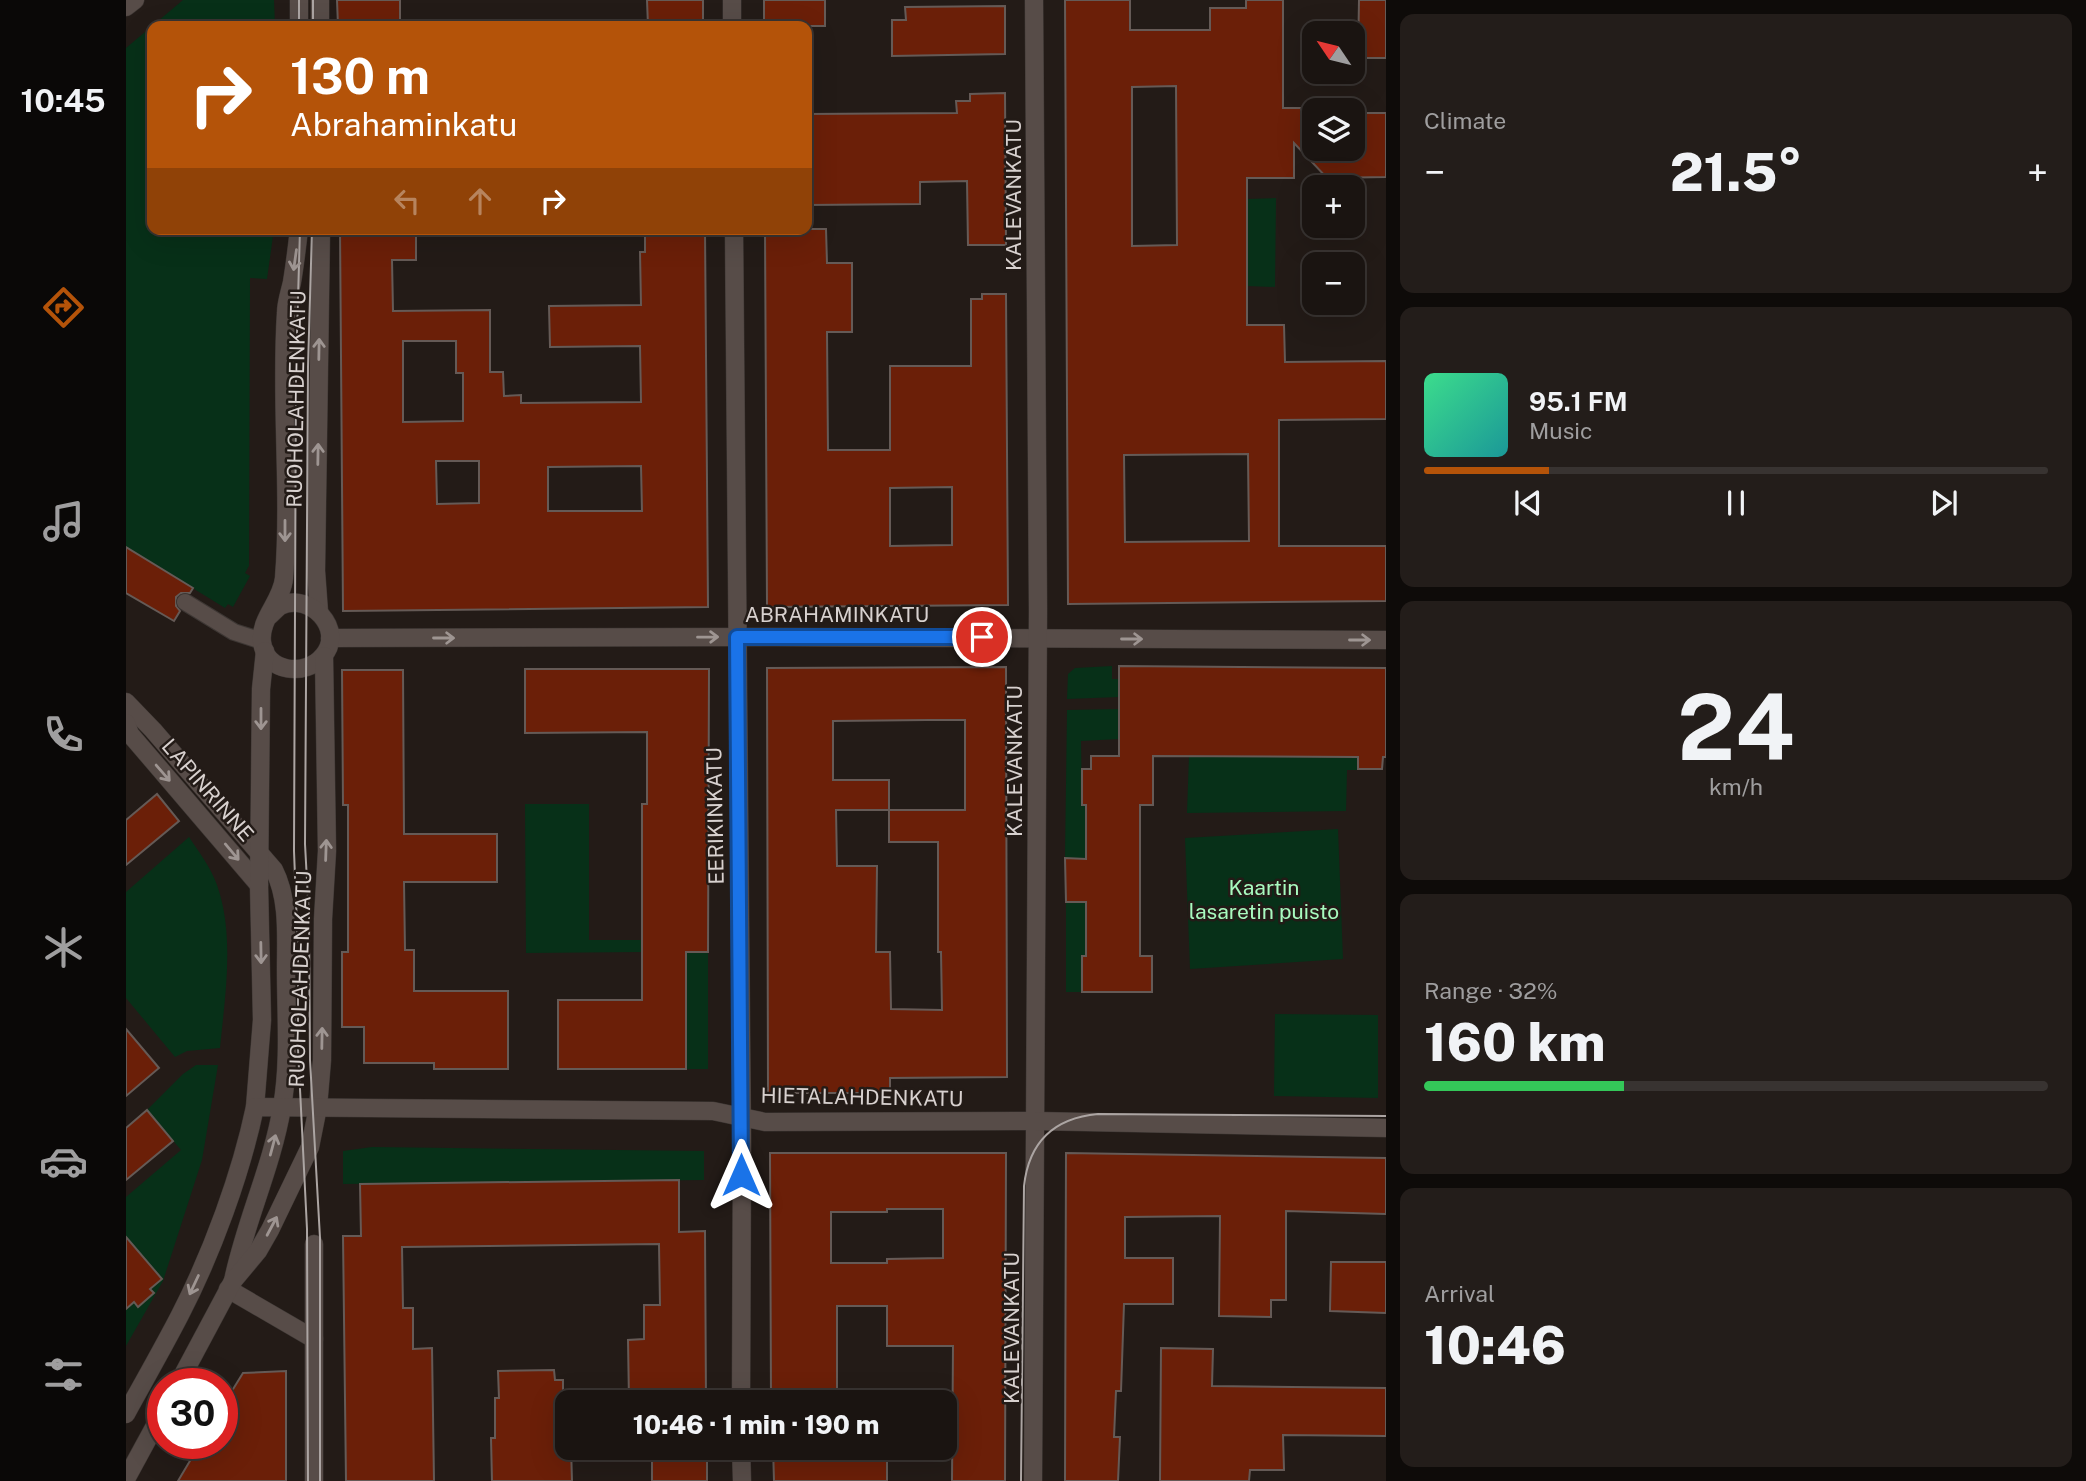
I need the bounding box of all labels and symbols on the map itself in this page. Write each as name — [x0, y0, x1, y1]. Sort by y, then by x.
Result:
north arrow — [1302, 21, 1365, 84]
street label: KALEVANKATU — [1001, 119, 1026, 271]
one-way arrow — [288, 249, 301, 271]
street label: RUOHOLAHDENKATU — [282, 290, 310, 508]
one-way arrow — [312, 338, 326, 361]
one-way arrow — [311, 443, 324, 466]
one-way arrow — [278, 519, 292, 542]
street label: ABRAHAMINKATU — [745, 602, 929, 627]
pin — [952, 607, 1012, 667]
one-way arrow — [696, 630, 719, 644]
one-way arrow — [432, 631, 455, 645]
one-way arrow — [1120, 632, 1143, 646]
one-way arrow — [1348, 633, 1371, 647]
street label: KALEVANKATU — [1002, 685, 1027, 837]
one-way arrow — [254, 708, 268, 731]
street label: LAPINRINNE — [157, 734, 259, 846]
street label: EERIKINKATU — [701, 747, 729, 885]
one-way arrow — [155, 763, 171, 781]
one-way arrow — [320, 839, 333, 862]
one-way arrow — [224, 843, 240, 861]
street label: RUOHOLAHDENKATU — [284, 870, 316, 1088]
park label: Kaartin lasaretin puisto — [1189, 875, 1339, 924]
one-way arrow — [254, 941, 267, 964]
one-way arrow — [315, 1027, 329, 1050]
street label: HIETALAHDENKATU — [760, 1083, 964, 1111]
one-way arrow — [267, 1134, 280, 1157]
position arrow — [704, 1138, 778, 1212]
one-way arrow — [266, 1216, 279, 1237]
street label: KALEVANKATU — [999, 1252, 1024, 1404]
one-way arrow — [187, 1274, 200, 1295]
speed limit sign: 30 — [147, 1368, 238, 1459]

